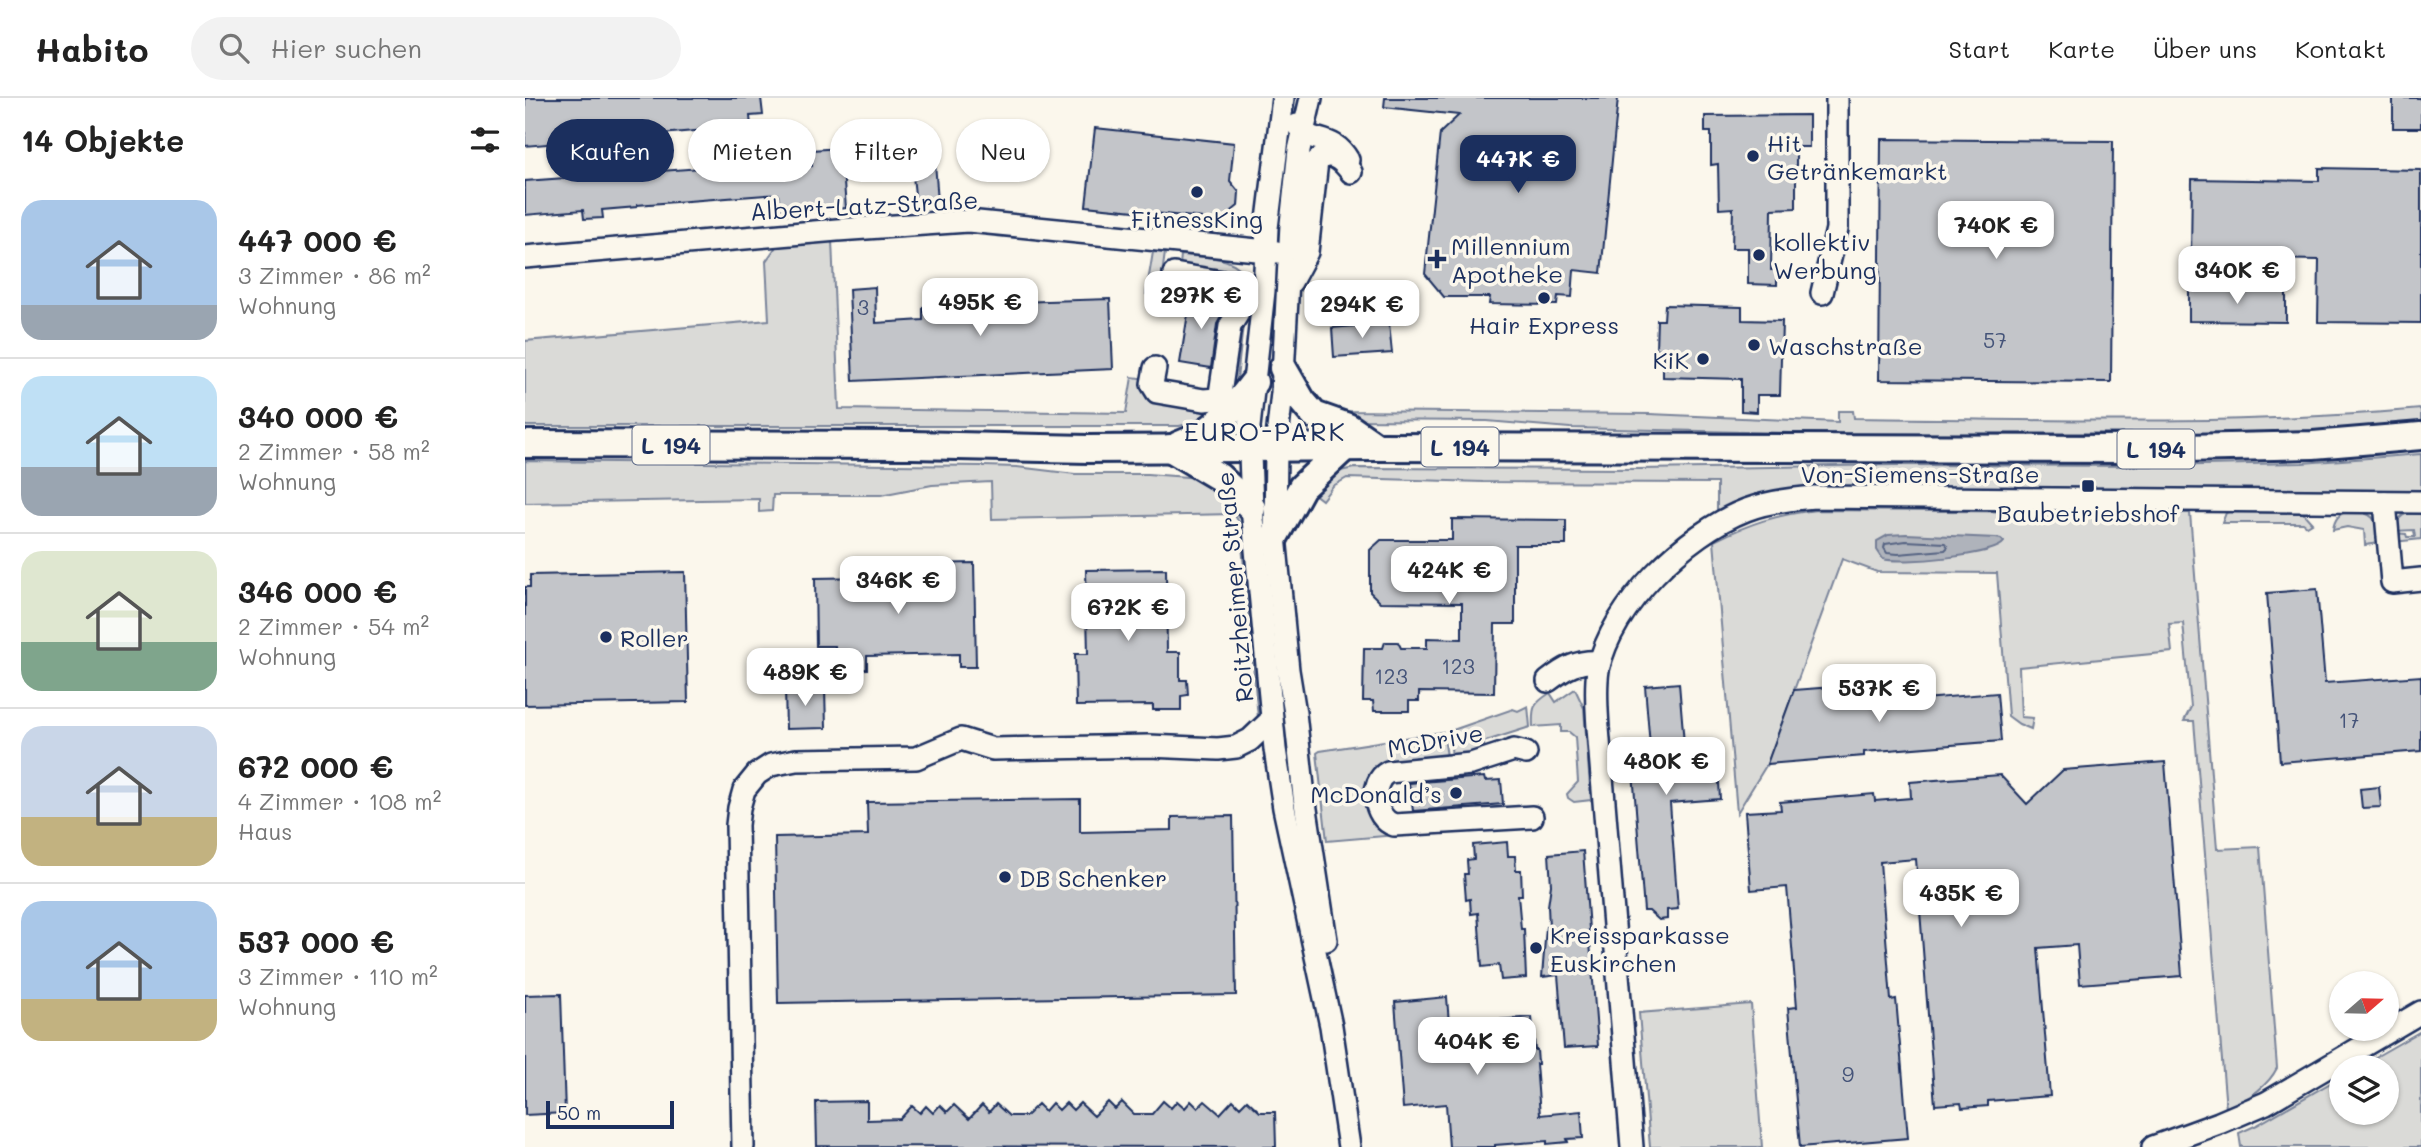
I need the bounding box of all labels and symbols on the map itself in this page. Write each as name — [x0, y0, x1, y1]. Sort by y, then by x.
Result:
place label: Hit Getränkemarkt — [1767, 127, 1948, 186]
pin: 447K € — [1461, 136, 1575, 195]
marker: Hit Getränkemarkt — [1745, 148, 1761, 164]
street label: Albert-Latz-Straße — [749, 184, 979, 226]
marker: FitnessKing — [1189, 184, 1205, 200]
pin: 740K € — [1939, 202, 2053, 261]
place label: FitnessKing — [1131, 203, 1263, 234]
place label: kollektiv Werbung — [1773, 226, 1877, 285]
place label: Millennium Apotheke — [1451, 230, 1571, 289]
pin: 340K € — [2180, 246, 2294, 306]
marker: kollektiv Werbung — [1751, 247, 1767, 263]
marker: Millennium Apotheke — [1429, 251, 1445, 267]
pin: 297K € — [1144, 272, 1258, 331]
pin: 495K € — [923, 278, 1037, 338]
pin: 294K € — [1305, 280, 1419, 340]
marker: Hair Express — [1536, 290, 1552, 306]
house number: 3 — [857, 293, 869, 320]
place label: Hair Express — [1469, 309, 1619, 340]
house number: 57 — [1983, 326, 2007, 353]
place label: Waschstraße — [1768, 330, 1923, 361]
marker: Waschstraße — [1746, 337, 1762, 353]
place label: KiK — [1653, 344, 1689, 375]
marker: KiK — [1695, 351, 1711, 367]
district label: EURO-PARK — [1184, 414, 1346, 448]
road number: L 194 — [633, 426, 709, 464]
road number: L 194 — [1422, 428, 1499, 466]
road number: L 194 — [2117, 430, 2195, 468]
street label: Von-Siemens-Straße — [1800, 458, 2040, 489]
street label: Roitzheimer Straße — [1208, 470, 1260, 704]
marker: Baubetriebshof — [2080, 478, 2096, 494]
place label: Baubetriebshof — [1997, 497, 2180, 528]
pin: 424K € — [1392, 546, 1506, 606]
pin: 346K € — [841, 556, 955, 616]
pin: 672K € — [1071, 584, 1185, 643]
place label: Roller — [620, 622, 689, 653]
marker: Roller — [598, 629, 614, 645]
pin: 489K € — [748, 648, 862, 708]
house number: 123 — [1441, 652, 1475, 679]
house number: 123 — [1374, 662, 1408, 689]
pin: 537K € — [1822, 664, 1936, 724]
house number: 17 — [2338, 706, 2360, 733]
street label: McDrive — [1385, 716, 1485, 764]
pin: 480K € — [1609, 738, 1723, 797]
place label: McDonald’s — [1310, 778, 1442, 809]
marker: McDonald’s — [1448, 785, 1464, 801]
place label: DB Schenker — [1019, 862, 1167, 893]
marker: DB Schenker — [997, 869, 1013, 885]
pin: 435K € — [1904, 870, 2018, 929]
place label: Kreissparkasse Euskirchen — [1550, 919, 1730, 978]
marker: Kreissparkasse Euskirchen — [1528, 940, 1544, 956]
north arrow — [2329, 971, 2399, 1041]
pin: 404K € — [1420, 1018, 1534, 1077]
house number: 9 — [1842, 1060, 1854, 1087]
scale bar — [546, 1098, 674, 1130]

